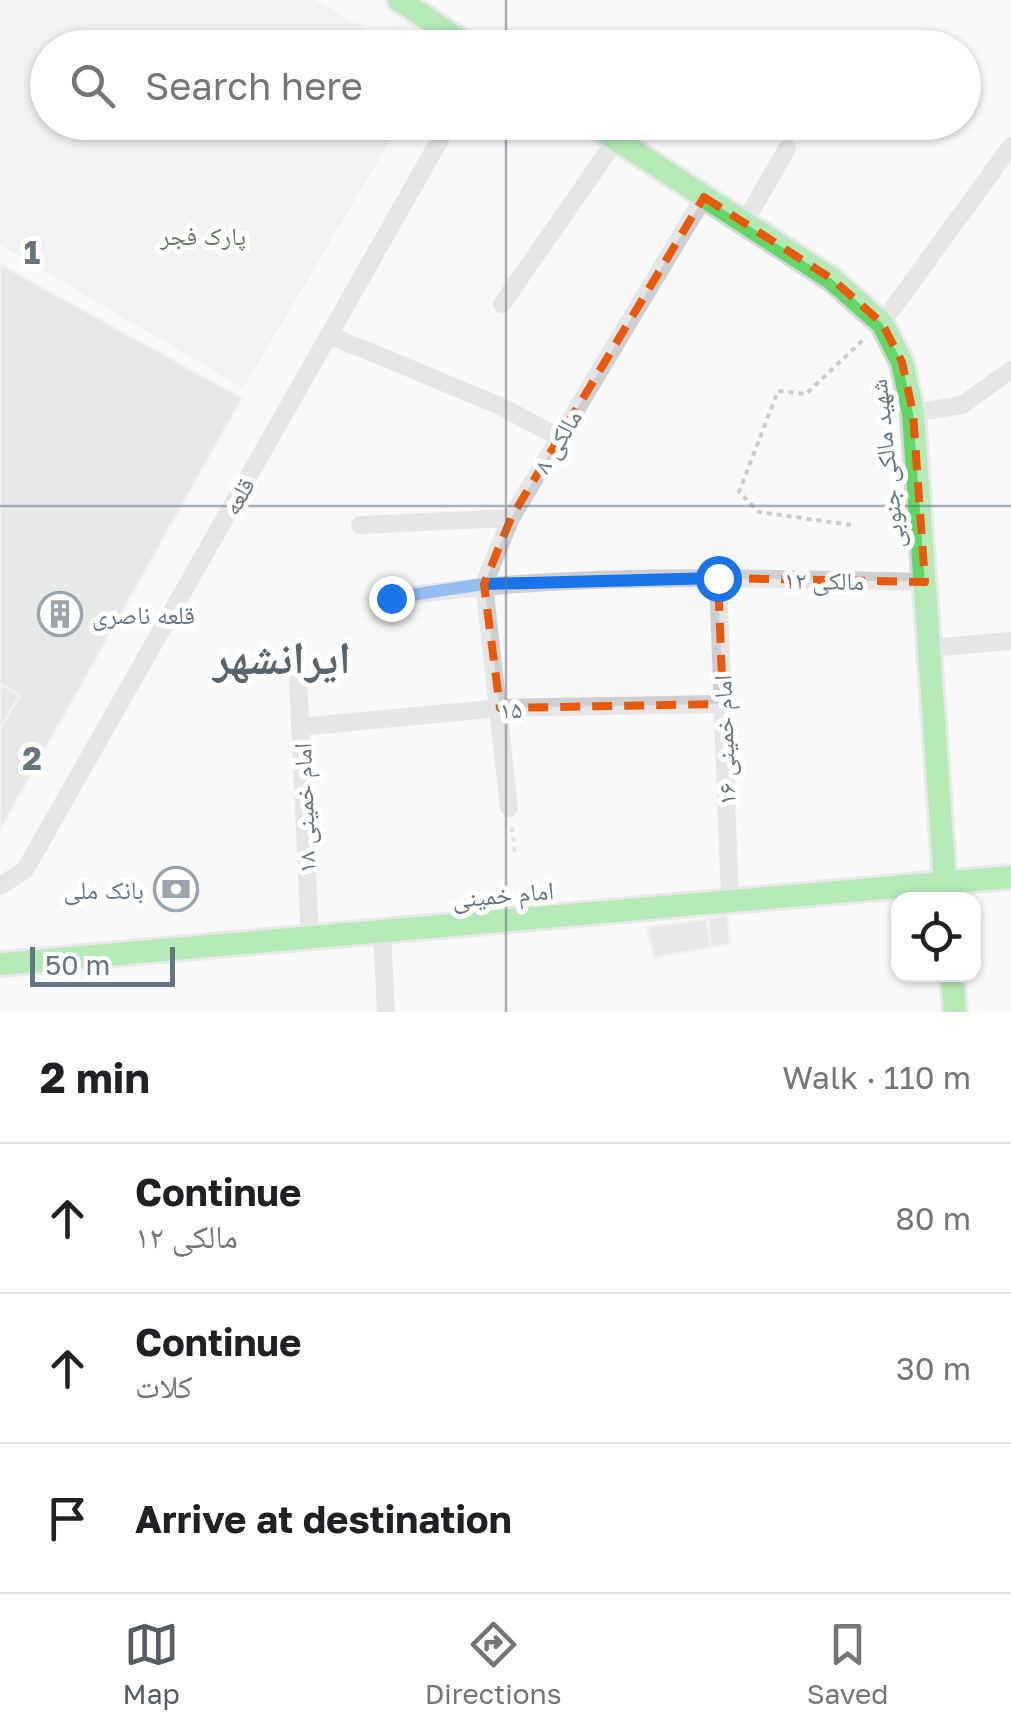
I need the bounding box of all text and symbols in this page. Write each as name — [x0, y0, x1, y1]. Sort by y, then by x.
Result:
search box — [30, 30, 981, 140]
icon: search — [65, 58, 120, 113]
text: Search here — [145, 63, 363, 108]
park label: پارک فجر — [159, 220, 246, 251]
text: 1 — [24, 233, 40, 271]
street label: شهید مالکی جنوبی — [862, 378, 911, 550]
street label: مالکی ۸ — [526, 403, 589, 479]
street label: قلعه — [215, 472, 261, 520]
route start — [696, 556, 742, 602]
street label: مالکی ۱۲ — [784, 564, 864, 597]
route end — [369, 576, 415, 622]
building icon: قلعه ناصری — [37, 591, 83, 637]
place label: قلعه ناصری — [92, 599, 195, 631]
district label: ایرانشهر — [211, 630, 351, 684]
street label: امام خمینی ۱۶ — [706, 674, 744, 806]
street label: ۱۵ — [499, 693, 523, 725]
text: 2 — [22, 739, 42, 777]
street label: امام خمینی ۱۸ — [286, 742, 324, 874]
bank icon: بانک ملی — [153, 866, 199, 912]
place label: بانک ملی — [64, 874, 144, 906]
street label: امام خمینی — [451, 874, 555, 916]
map controls — [891, 892, 981, 982]
button: locate — [891, 892, 981, 982]
scale bar — [30, 942, 175, 986]
text: 50 m — [45, 948, 110, 981]
text: 2 min — [40, 1052, 150, 1102]
text: Walk · 110 m — [782, 1058, 971, 1096]
text: Continue — [135, 1169, 301, 1214]
icon: ahead — [40, 1191, 95, 1246]
text: 80 m — [895, 1199, 971, 1237]
text: مالکی ۱۲ — [135, 1217, 238, 1255]
text: Continue — [135, 1319, 301, 1364]
icon: ahead — [40, 1341, 95, 1396]
text: 30 m — [896, 1349, 971, 1387]
text: کلات — [135, 1367, 193, 1405]
icon: arrive — [40, 1491, 95, 1546]
text: Arrive at destination — [135, 1496, 512, 1541]
tab: Map — [123, 1617, 180, 1710]
tab: Directions — [425, 1617, 562, 1710]
tab: Saved — [807, 1617, 888, 1710]

